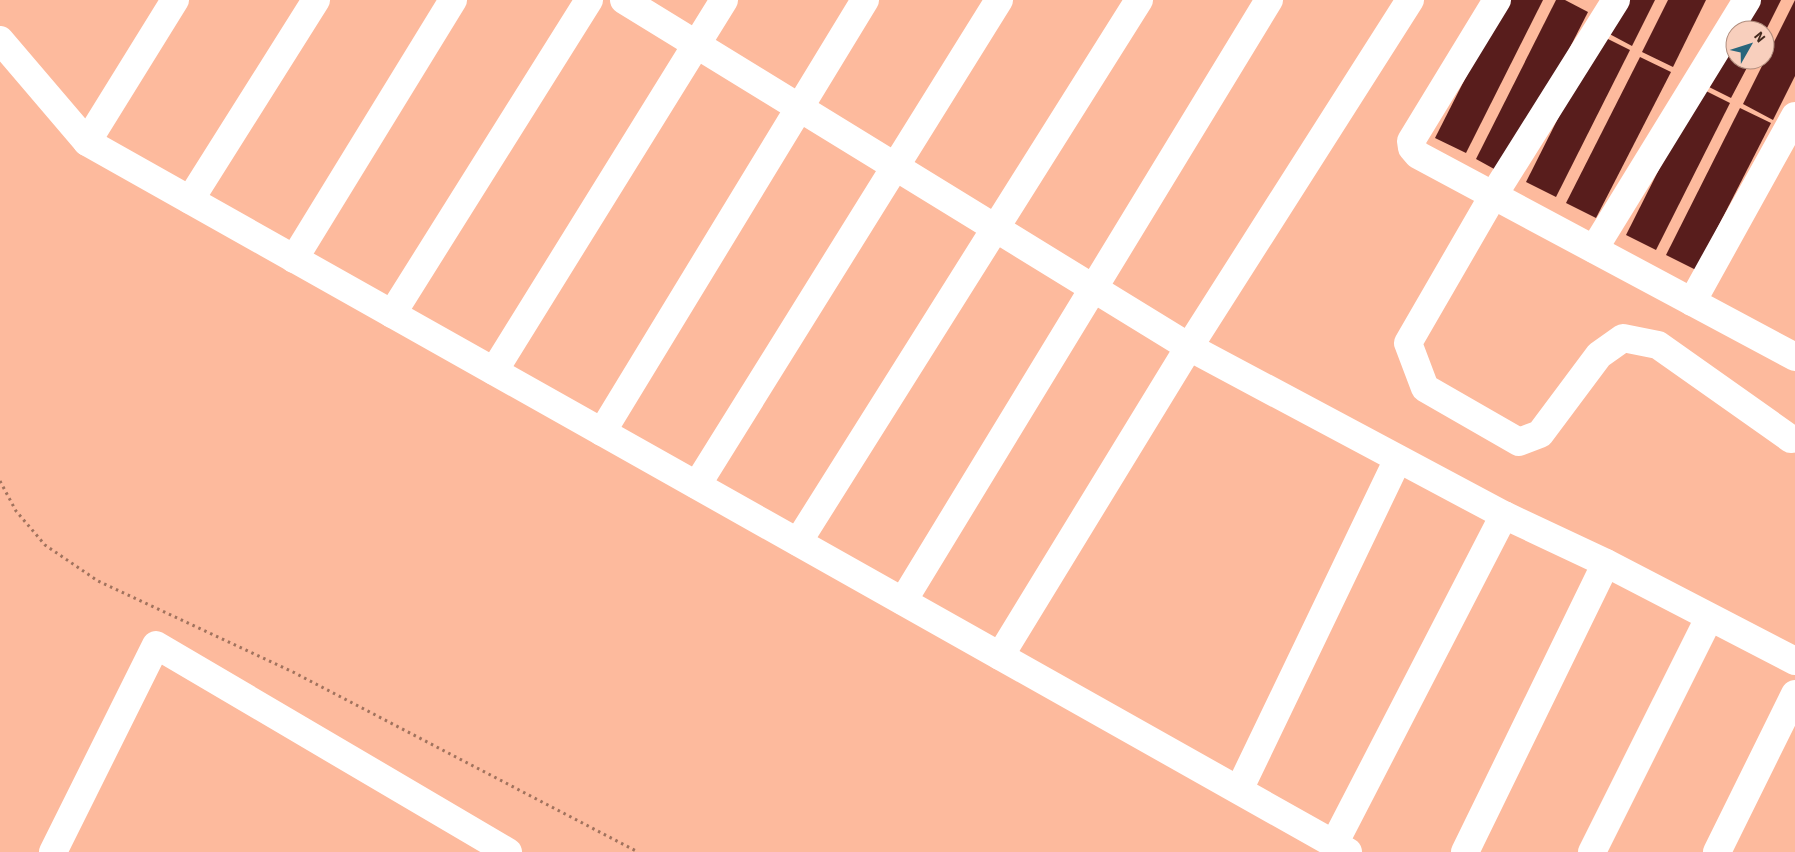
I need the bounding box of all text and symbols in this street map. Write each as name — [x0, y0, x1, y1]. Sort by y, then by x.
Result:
north arrow — [1725, 20, 1775, 70]
text: N — [1749, 28, 1770, 47]

